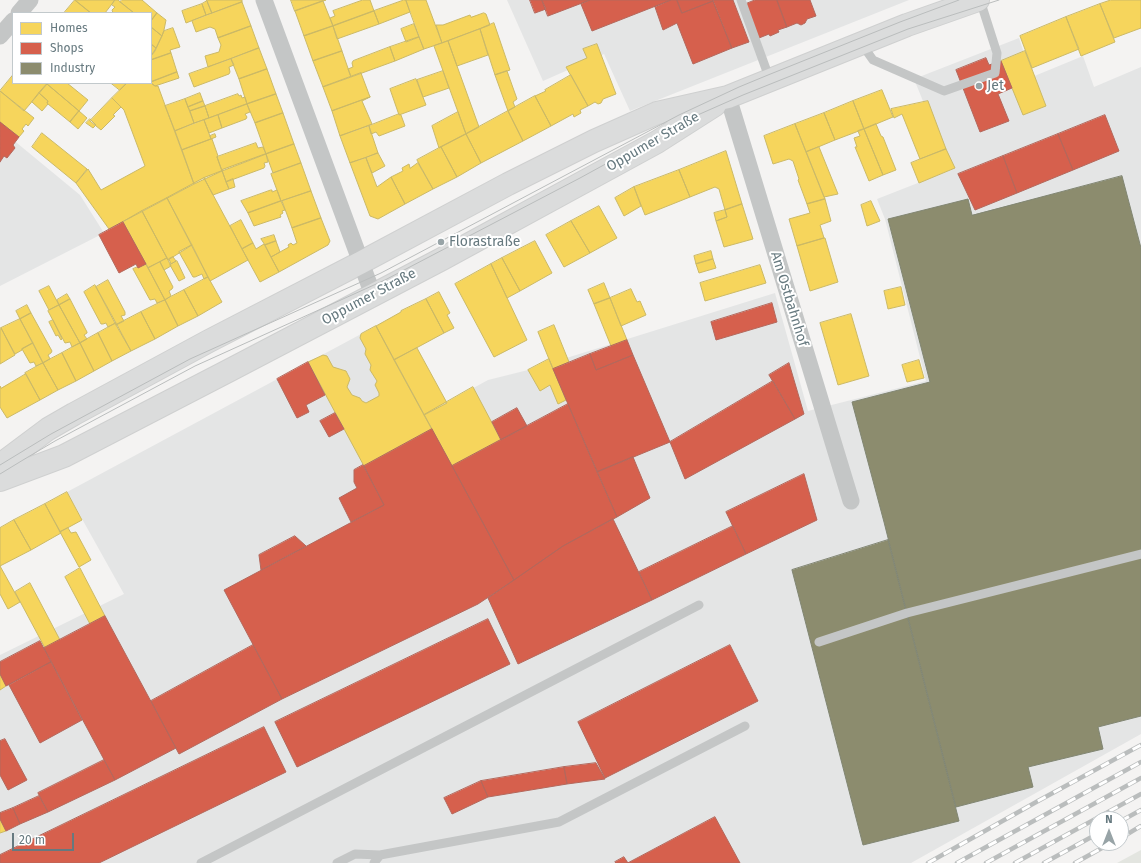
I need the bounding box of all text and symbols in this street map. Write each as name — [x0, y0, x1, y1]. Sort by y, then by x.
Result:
legend — [12, 12, 152, 84]
text: Homes — [50, 21, 88, 35]
text: Shops — [50, 41, 83, 55]
text: Industry — [50, 61, 95, 75]
place label: Jet — [987, 78, 1004, 94]
marker: Jet — [974, 81, 984, 91]
street label: Oppumer Straße — [604, 109, 702, 175]
place label: Florastraße — [449, 234, 520, 250]
marker: Florastraße — [436, 237, 446, 247]
street label: Am Ostbahnhof — [767, 250, 811, 348]
street label: Oppumer Straße — [319, 265, 419, 329]
north arrow — [1089, 811, 1129, 851]
text: N — [1105, 813, 1113, 826]
scale bar — [14, 825, 76, 851]
text: 20 m — [19, 833, 45, 847]

